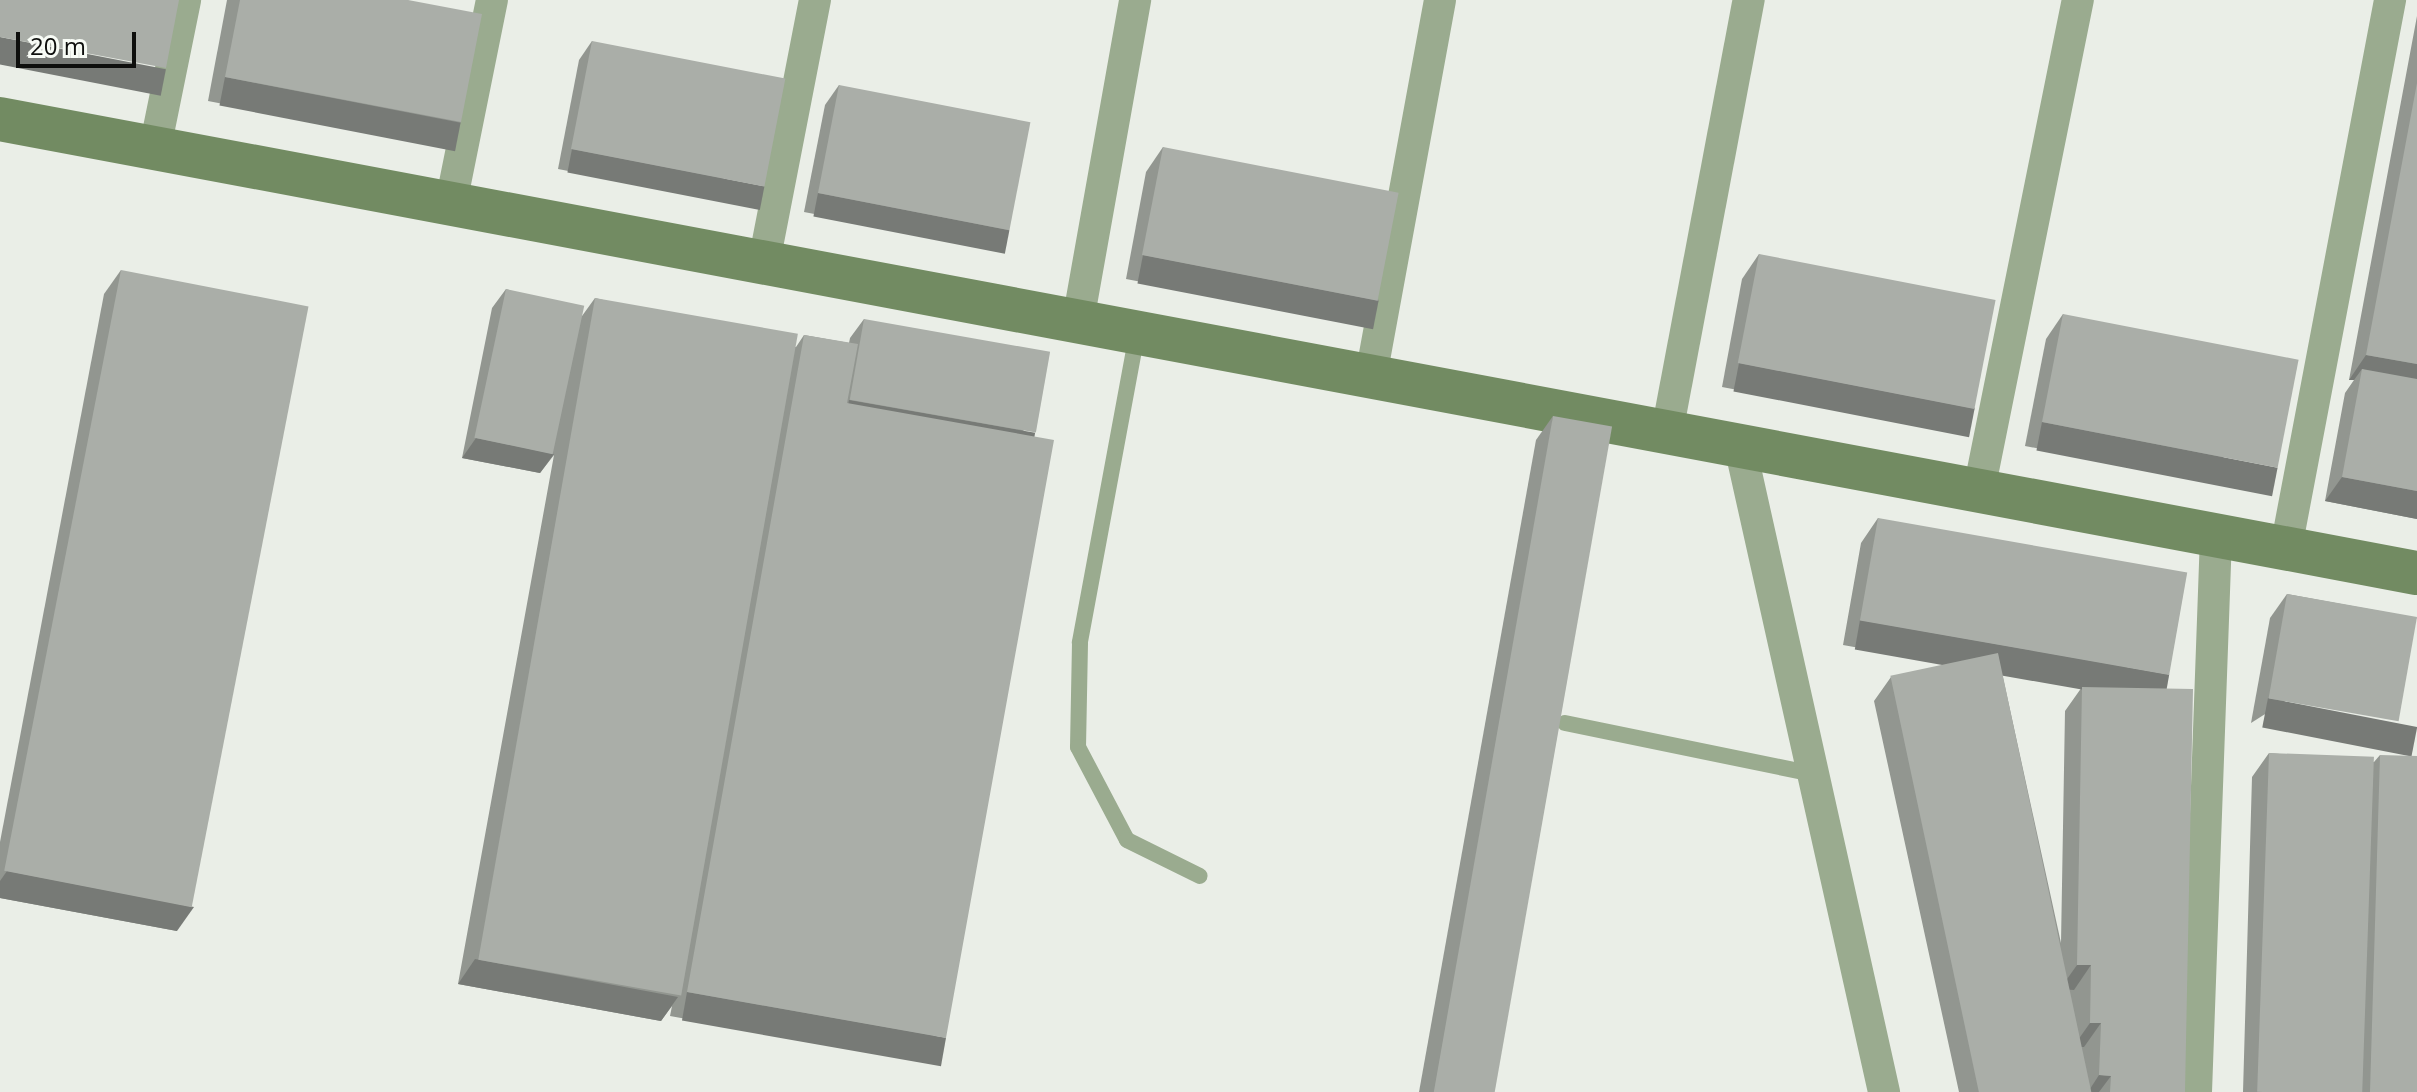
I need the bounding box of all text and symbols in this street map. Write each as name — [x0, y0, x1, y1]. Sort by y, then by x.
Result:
scale bar — [20, 16, 140, 66]
text: 20 m — [30, 29, 86, 62]

